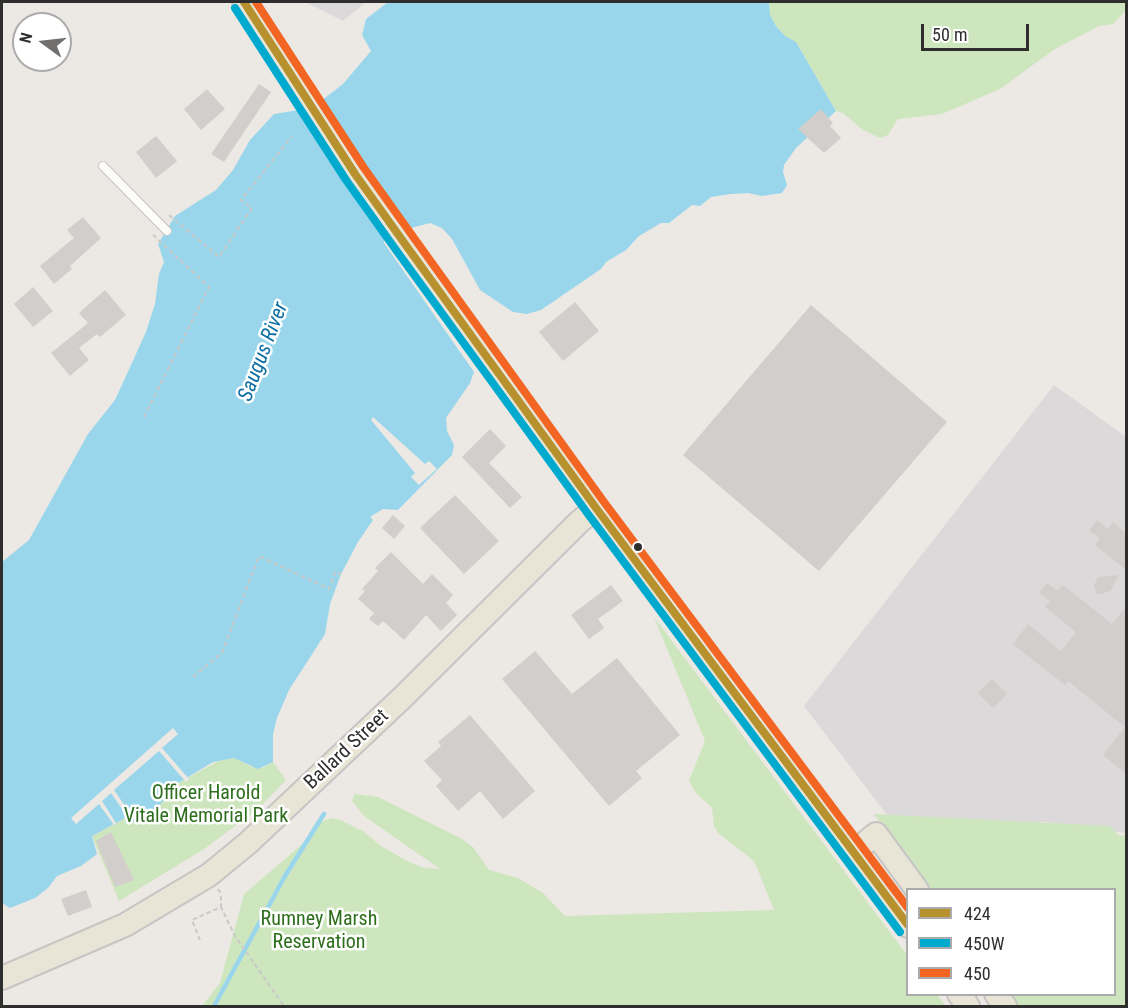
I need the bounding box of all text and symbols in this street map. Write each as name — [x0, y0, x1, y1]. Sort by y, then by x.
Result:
north arrow — [12, 12, 72, 72]
scale bar — [924, 12, 1032, 50]
text: 50 m — [932, 24, 967, 45]
text: N — [16, 31, 37, 45]
water label: Saugus River — [234, 299, 294, 405]
unlabelled marker — [632, 541, 644, 553]
street label: Ballard Street — [300, 705, 394, 795]
park label: Officer Harold Vitale Memorial Park — [124, 782, 288, 829]
legend — [906, 888, 1116, 996]
text: 424 — [964, 903, 991, 924]
park label: Rumney Marsh Reservation — [261, 908, 377, 955]
text: 450W — [964, 933, 1004, 954]
text: 450 — [964, 963, 991, 984]

